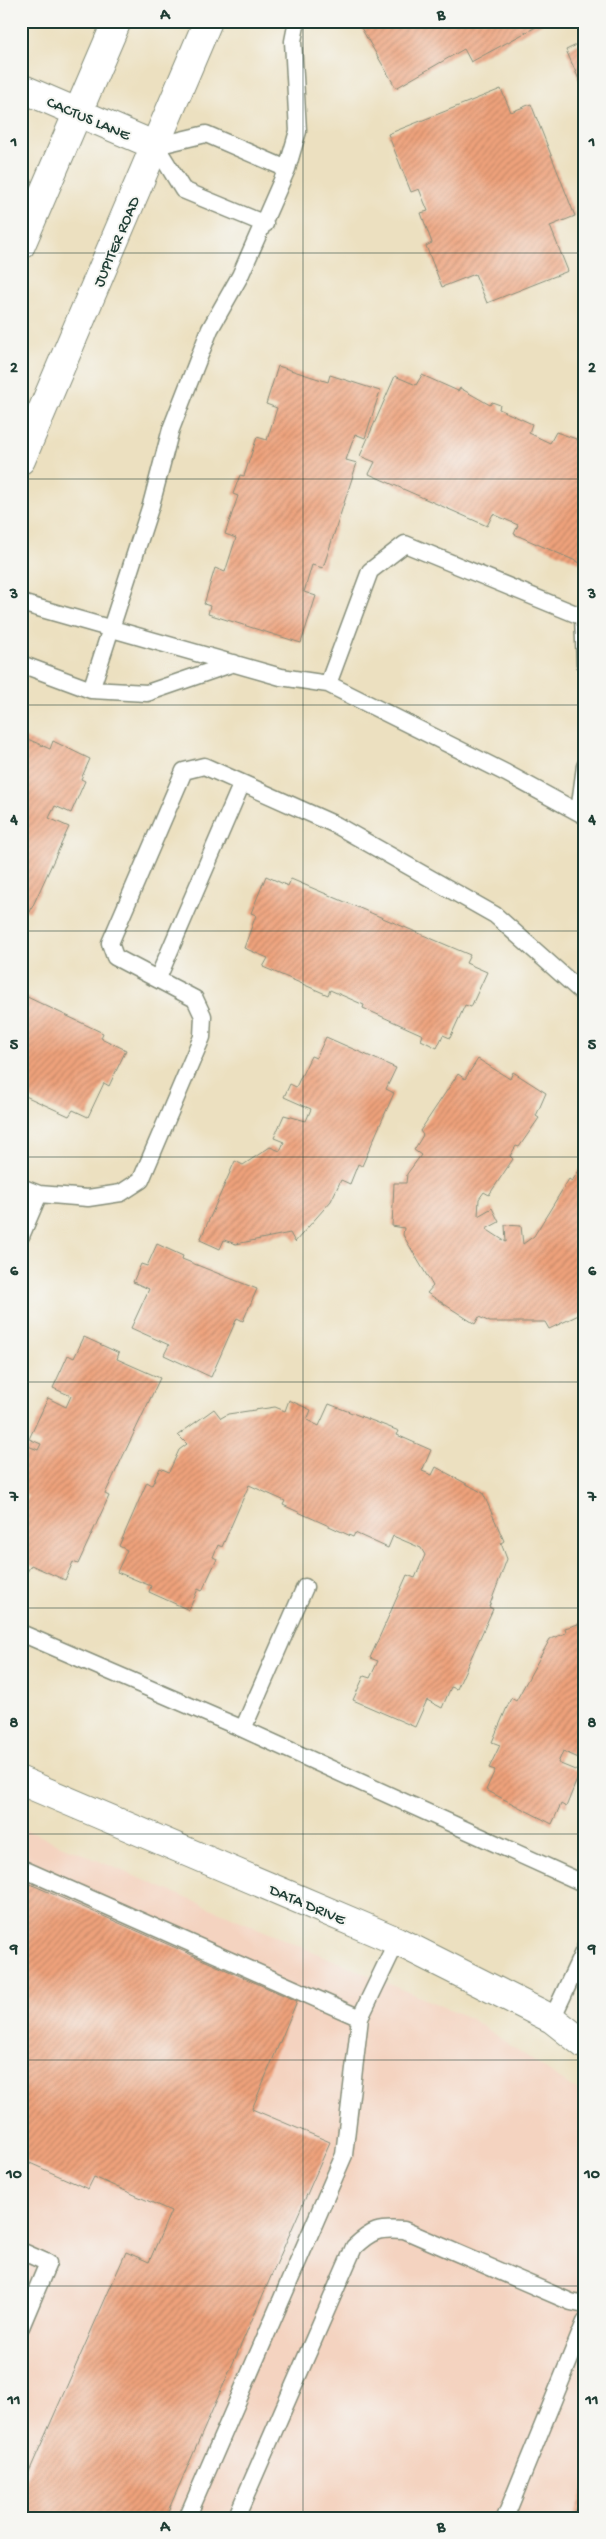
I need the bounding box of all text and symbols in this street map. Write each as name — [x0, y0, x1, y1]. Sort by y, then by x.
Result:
text: A — [159, 7, 171, 26]
text: B — [436, 7, 446, 26]
street label: CACTUS LANE — [43, 94, 133, 147]
text: 1 — [10, 134, 17, 153]
text: 1 — [588, 134, 595, 153]
street label: JUPITER ROAD — [91, 194, 146, 291]
text: 2 — [10, 360, 18, 379]
text: 2 — [588, 360, 596, 379]
text: 3 — [9, 586, 18, 605]
text: 3 — [587, 586, 596, 605]
text: 4 — [9, 812, 18, 831]
text: 4 — [587, 812, 596, 831]
text: 5 — [10, 1037, 19, 1056]
text: 5 — [588, 1037, 597, 1056]
text: 6 — [10, 1263, 19, 1282]
text: 6 — [588, 1263, 597, 1282]
text: 7 — [9, 1489, 19, 1508]
text: 7 — [587, 1489, 597, 1508]
text: 8 — [10, 1715, 19, 1734]
text: 8 — [588, 1715, 597, 1734]
street label: DATA DRIVE — [265, 1881, 348, 1931]
text: 9 — [9, 1941, 18, 1960]
text: 9 — [587, 1941, 596, 1960]
text: 10 — [5, 2166, 22, 2185]
text: 10 — [583, 2166, 600, 2185]
text: 11 — [7, 2392, 20, 2411]
text: 11 — [585, 2392, 598, 2411]
text: A — [159, 2519, 171, 2538]
text: B — [436, 2519, 446, 2538]

